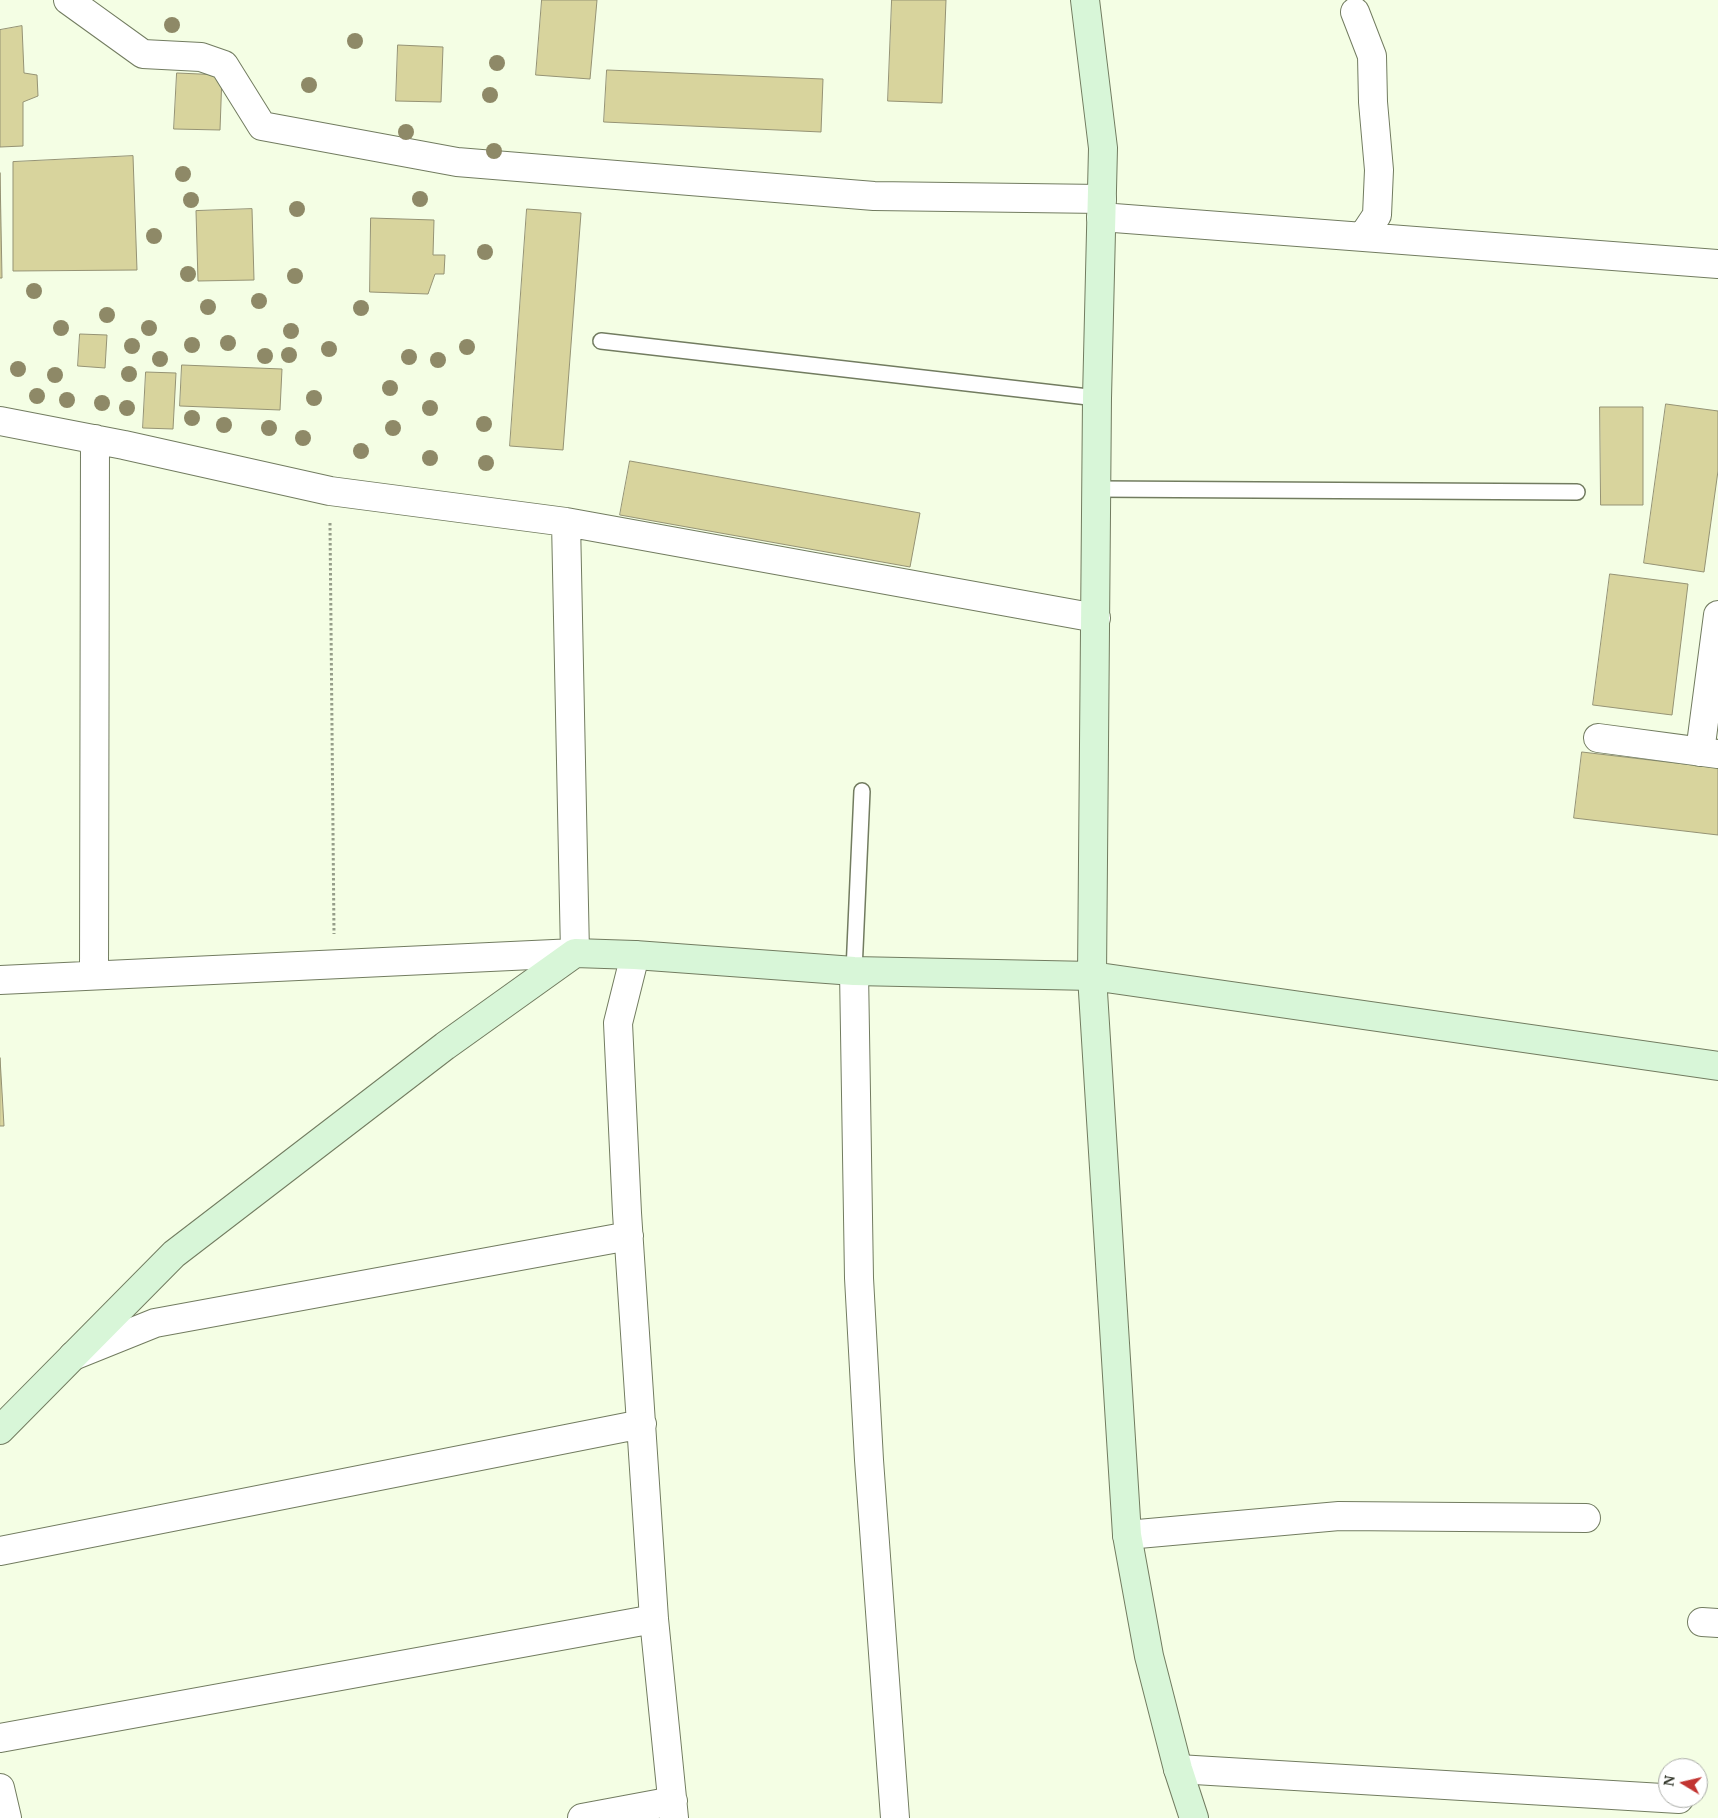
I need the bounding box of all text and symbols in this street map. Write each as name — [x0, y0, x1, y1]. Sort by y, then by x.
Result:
north arrow — [1658, 1758, 1708, 1808]
text: N — [1658, 1774, 1679, 1787]

